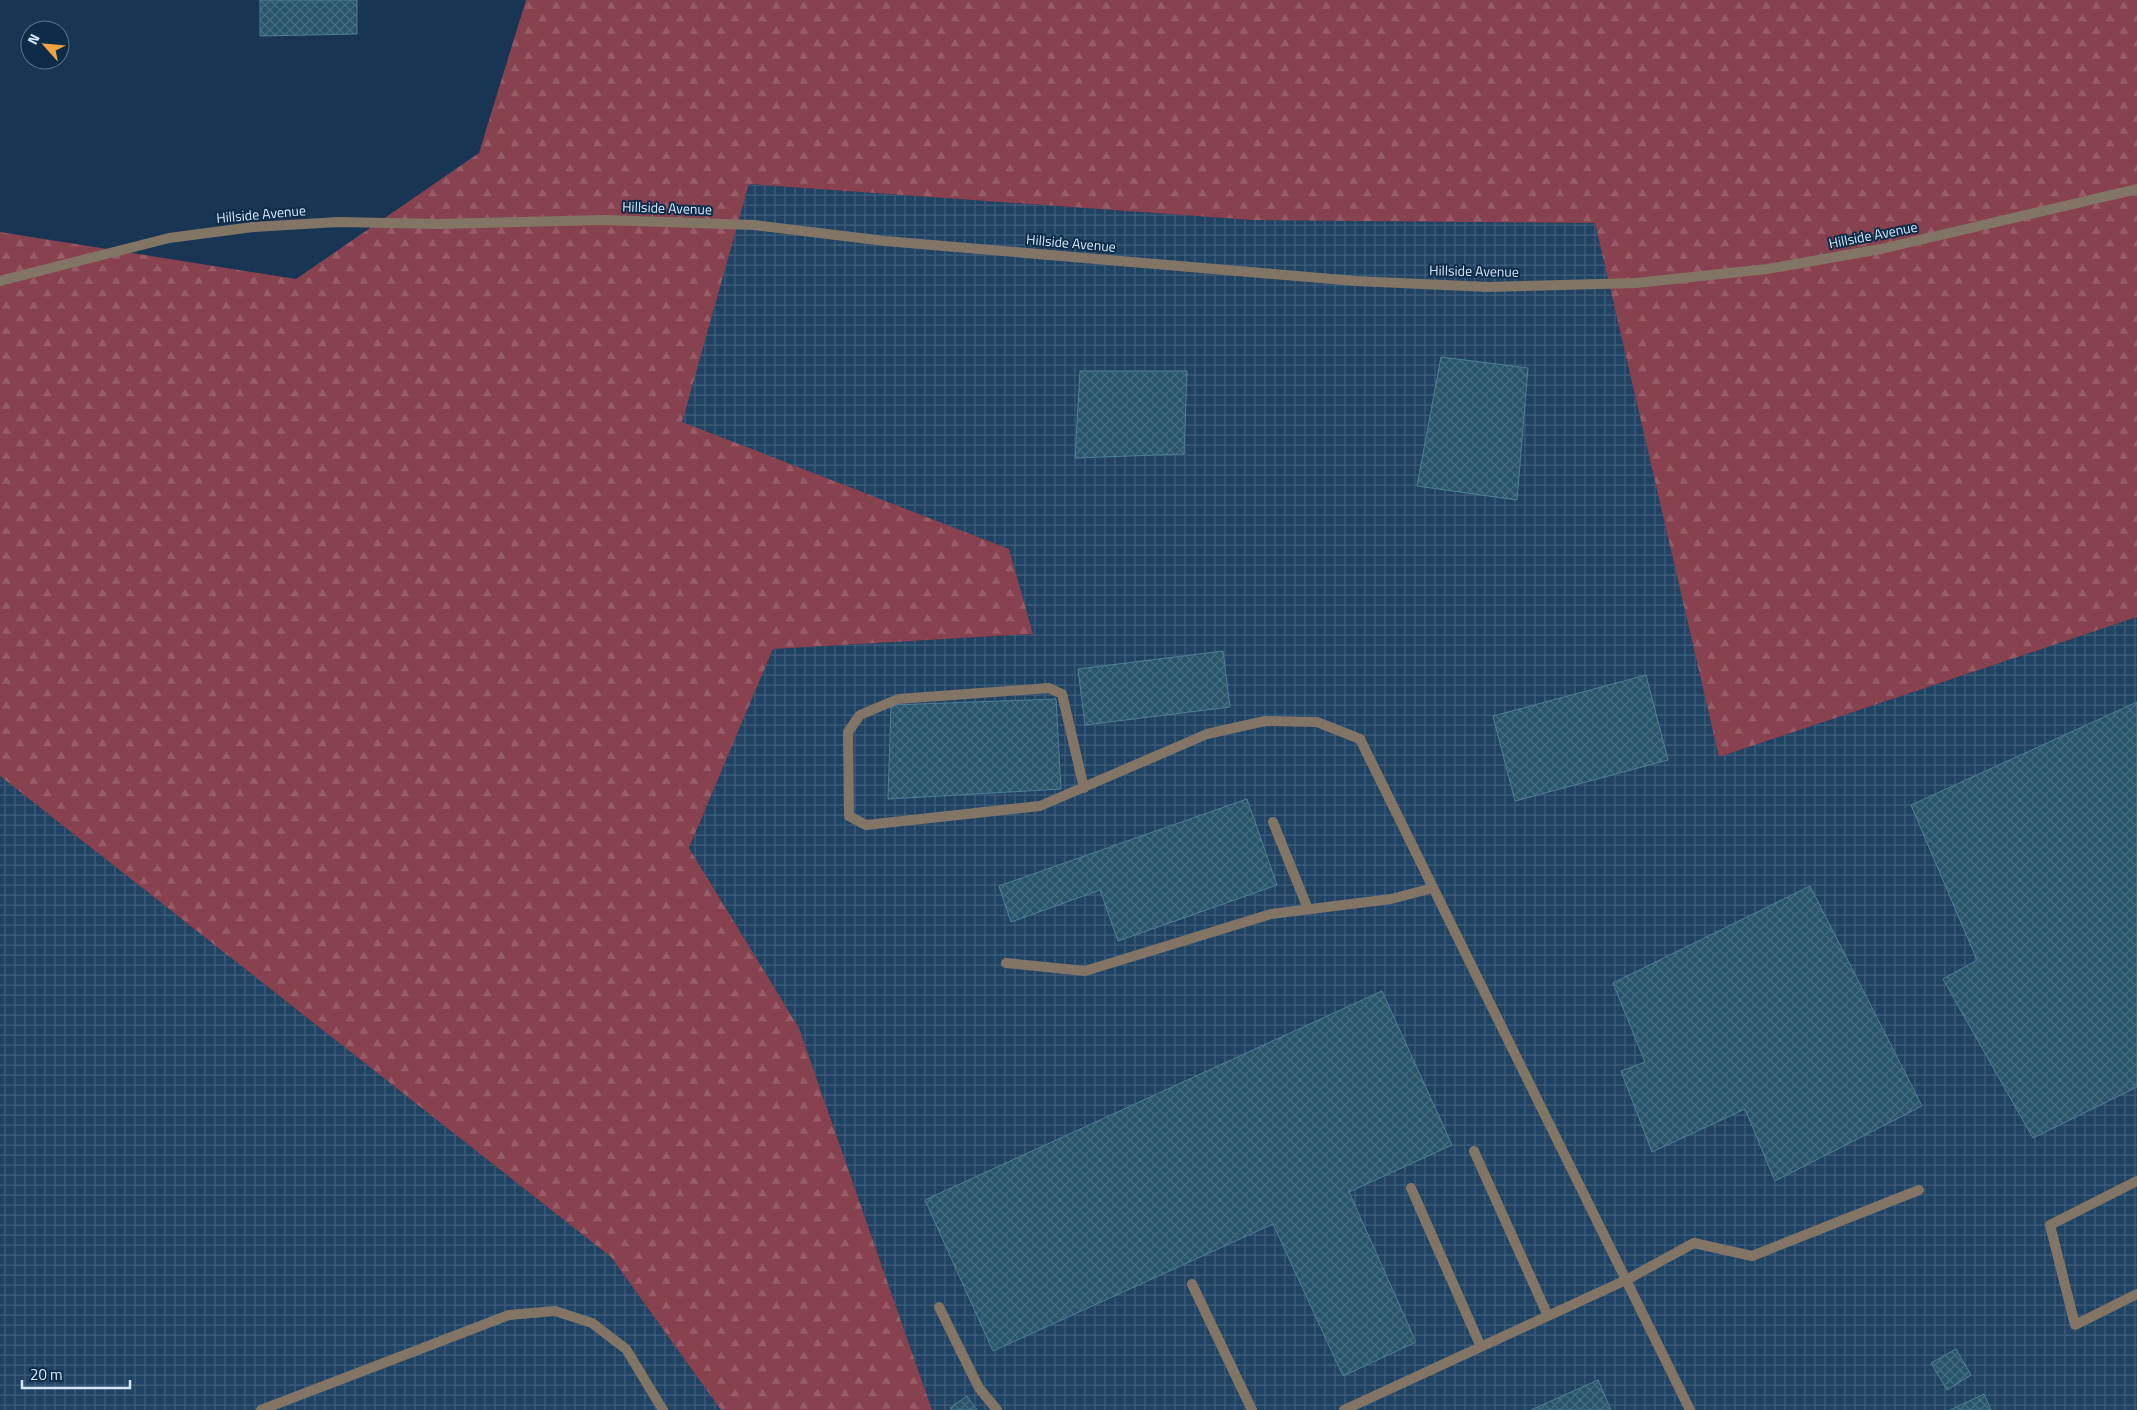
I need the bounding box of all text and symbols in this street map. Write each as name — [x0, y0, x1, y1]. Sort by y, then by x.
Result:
north arrow — [20, 20, 70, 70]
text: N — [21, 30, 45, 48]
street label: Hillside Avenue — [622, 195, 712, 220]
street label: Hillside Avenue — [215, 199, 307, 228]
street label: Hillside Avenue — [1827, 216, 1919, 253]
street label: Hillside Avenue — [1025, 228, 1117, 257]
street label: Hillside Avenue — [1429, 259, 1519, 282]
scale bar — [22, 1358, 130, 1390]
text: 20 m — [30, 1363, 63, 1386]

